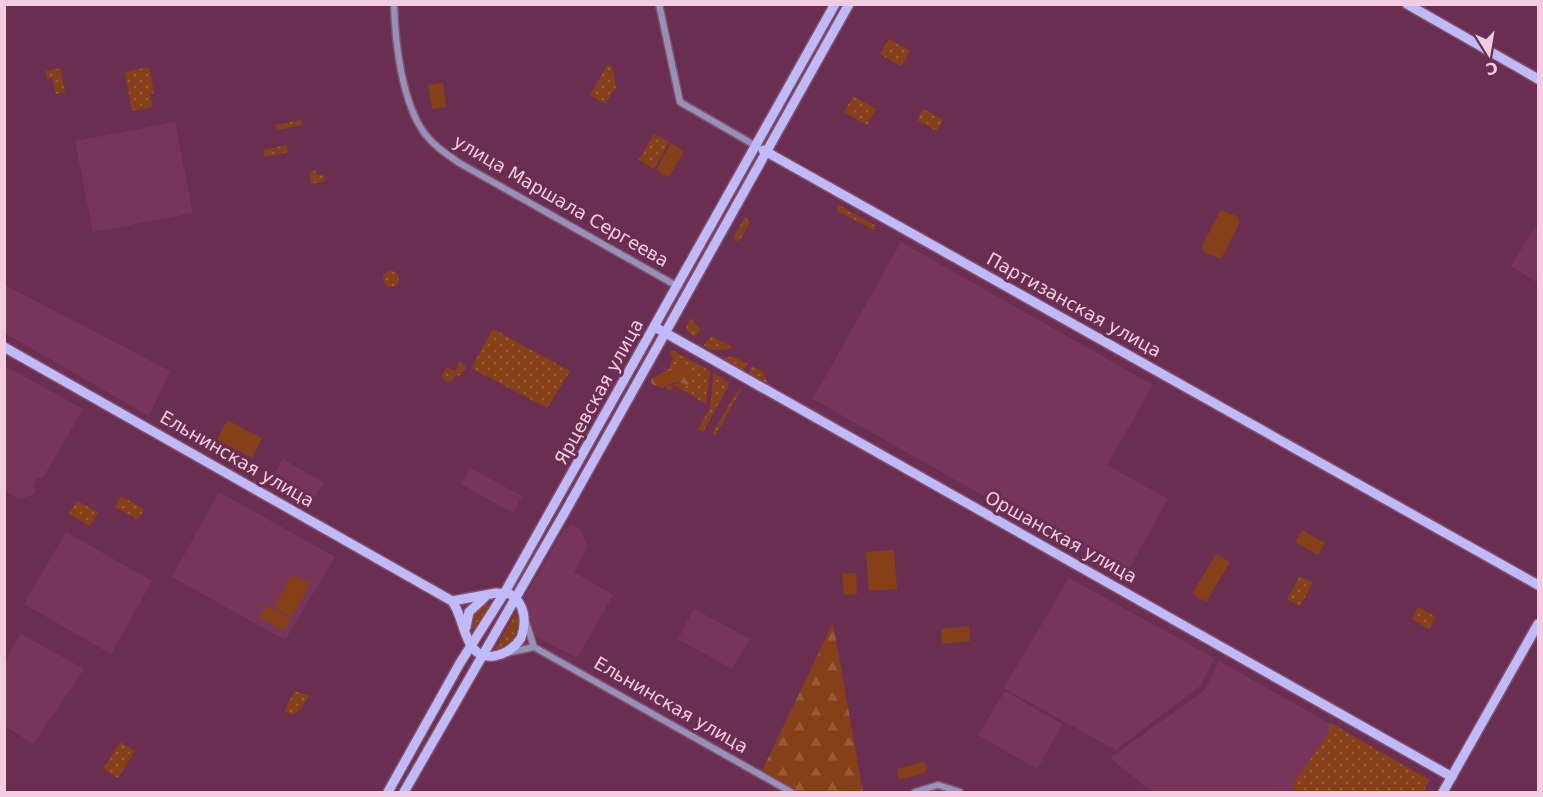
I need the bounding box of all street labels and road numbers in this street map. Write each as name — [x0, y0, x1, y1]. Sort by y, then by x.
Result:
street label: улица Маршала Сергеева — [450, 130, 673, 271]
street label: Партизанская улица — [983, 248, 1165, 361]
street label: Ярцевская улица — [550, 315, 647, 468]
street label: Ельнинская улица — [157, 406, 318, 511]
street label: Оршанская улица — [982, 486, 1141, 587]
street label: Ельнинская улица — [591, 652, 752, 757]

